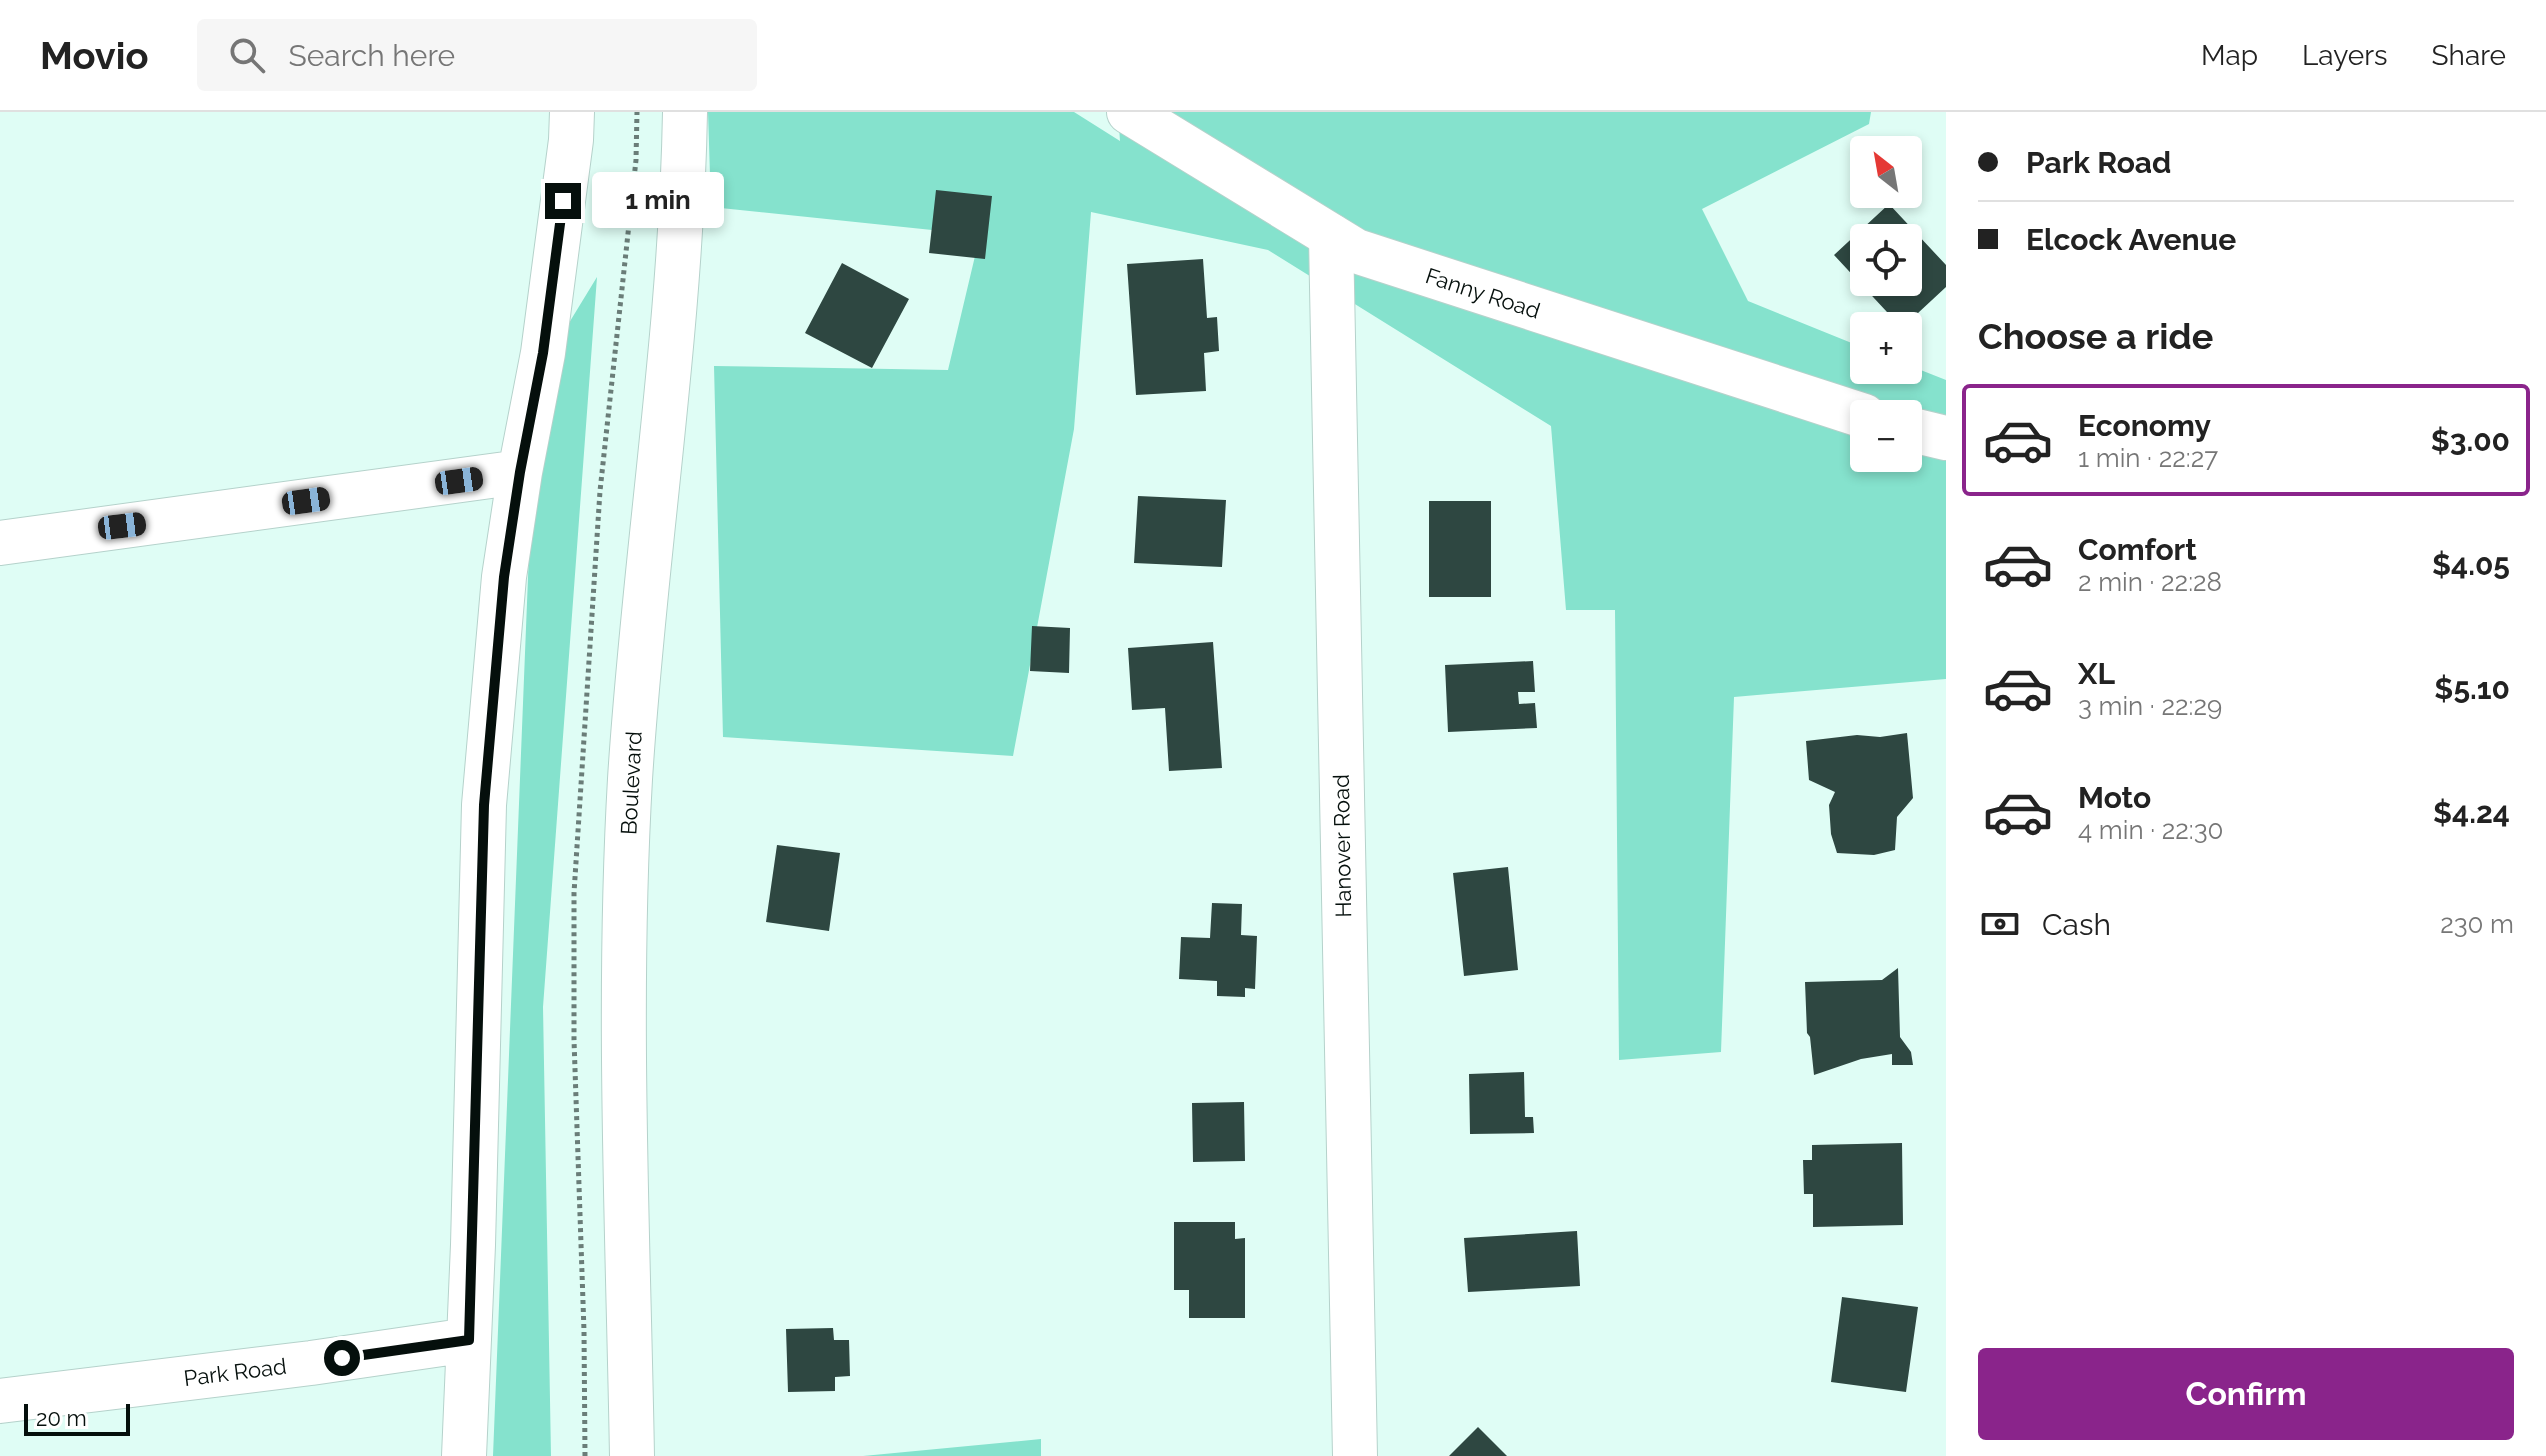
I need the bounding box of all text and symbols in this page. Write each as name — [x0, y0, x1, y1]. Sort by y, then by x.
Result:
search box — [197, 19, 757, 91]
text: Movio — [40, 33, 149, 78]
icon: search — [225, 33, 269, 77]
text: Search here — [289, 38, 455, 73]
text: Map — [2201, 39, 2258, 72]
text: Layers — [2302, 39, 2388, 72]
text: Share — [2432, 39, 2506, 72]
north arrow — [1850, 136, 1922, 208]
map controls — [1850, 136, 1922, 472]
text: Park Road — [2026, 145, 2171, 180]
callout: 1 min — [591, 173, 723, 229]
route end — [545, 183, 581, 219]
text: 1 min — [625, 185, 691, 215]
text: Elcock Avenue — [2026, 222, 2236, 257]
button: locate — [1850, 224, 1922, 296]
street label: Fanny Road — [1423, 262, 1543, 324]
button: + — [1850, 312, 1922, 384]
text: Choose a ride — [1978, 315, 2213, 357]
button: − — [1850, 400, 1922, 472]
icon: car — [1982, 404, 2054, 476]
text: Economy — [2078, 408, 2211, 443]
text: $3.00 — [2431, 423, 2510, 458]
text: 1 min · 22:27 — [2078, 443, 2218, 473]
car — [434, 466, 484, 496]
car — [281, 486, 331, 516]
car — [97, 511, 147, 541]
icon: car — [1982, 528, 2054, 600]
text: Comfort — [2078, 532, 2197, 567]
text: $4.05 — [2432, 547, 2510, 582]
text: 2 min · 22:28 — [2078, 567, 2222, 597]
icon: car — [1982, 652, 2054, 724]
text: XL — [2078, 656, 2115, 691]
text: $5.10 — [2434, 671, 2510, 706]
text: 3 min · 22:29 — [2078, 691, 2222, 721]
street label: Boulevard — [615, 730, 647, 836]
street label: Hanover Road — [1328, 774, 1356, 918]
icon: car — [1982, 776, 2054, 848]
text: Moto — [2078, 780, 2151, 815]
text: $4.24 — [2433, 795, 2510, 830]
text: 4 min · 22:30 — [2078, 815, 2224, 845]
icon: cash — [1978, 902, 2022, 946]
text: Cash — [2042, 907, 2111, 942]
text: 230 m — [2440, 909, 2514, 939]
route start — [324, 1340, 360, 1376]
button: Confirm — [1978, 1348, 2514, 1440]
street label: Park Road — [182, 1353, 288, 1391]
scale bar — [24, 1400, 130, 1436]
text: 20 m — [36, 1405, 87, 1431]

